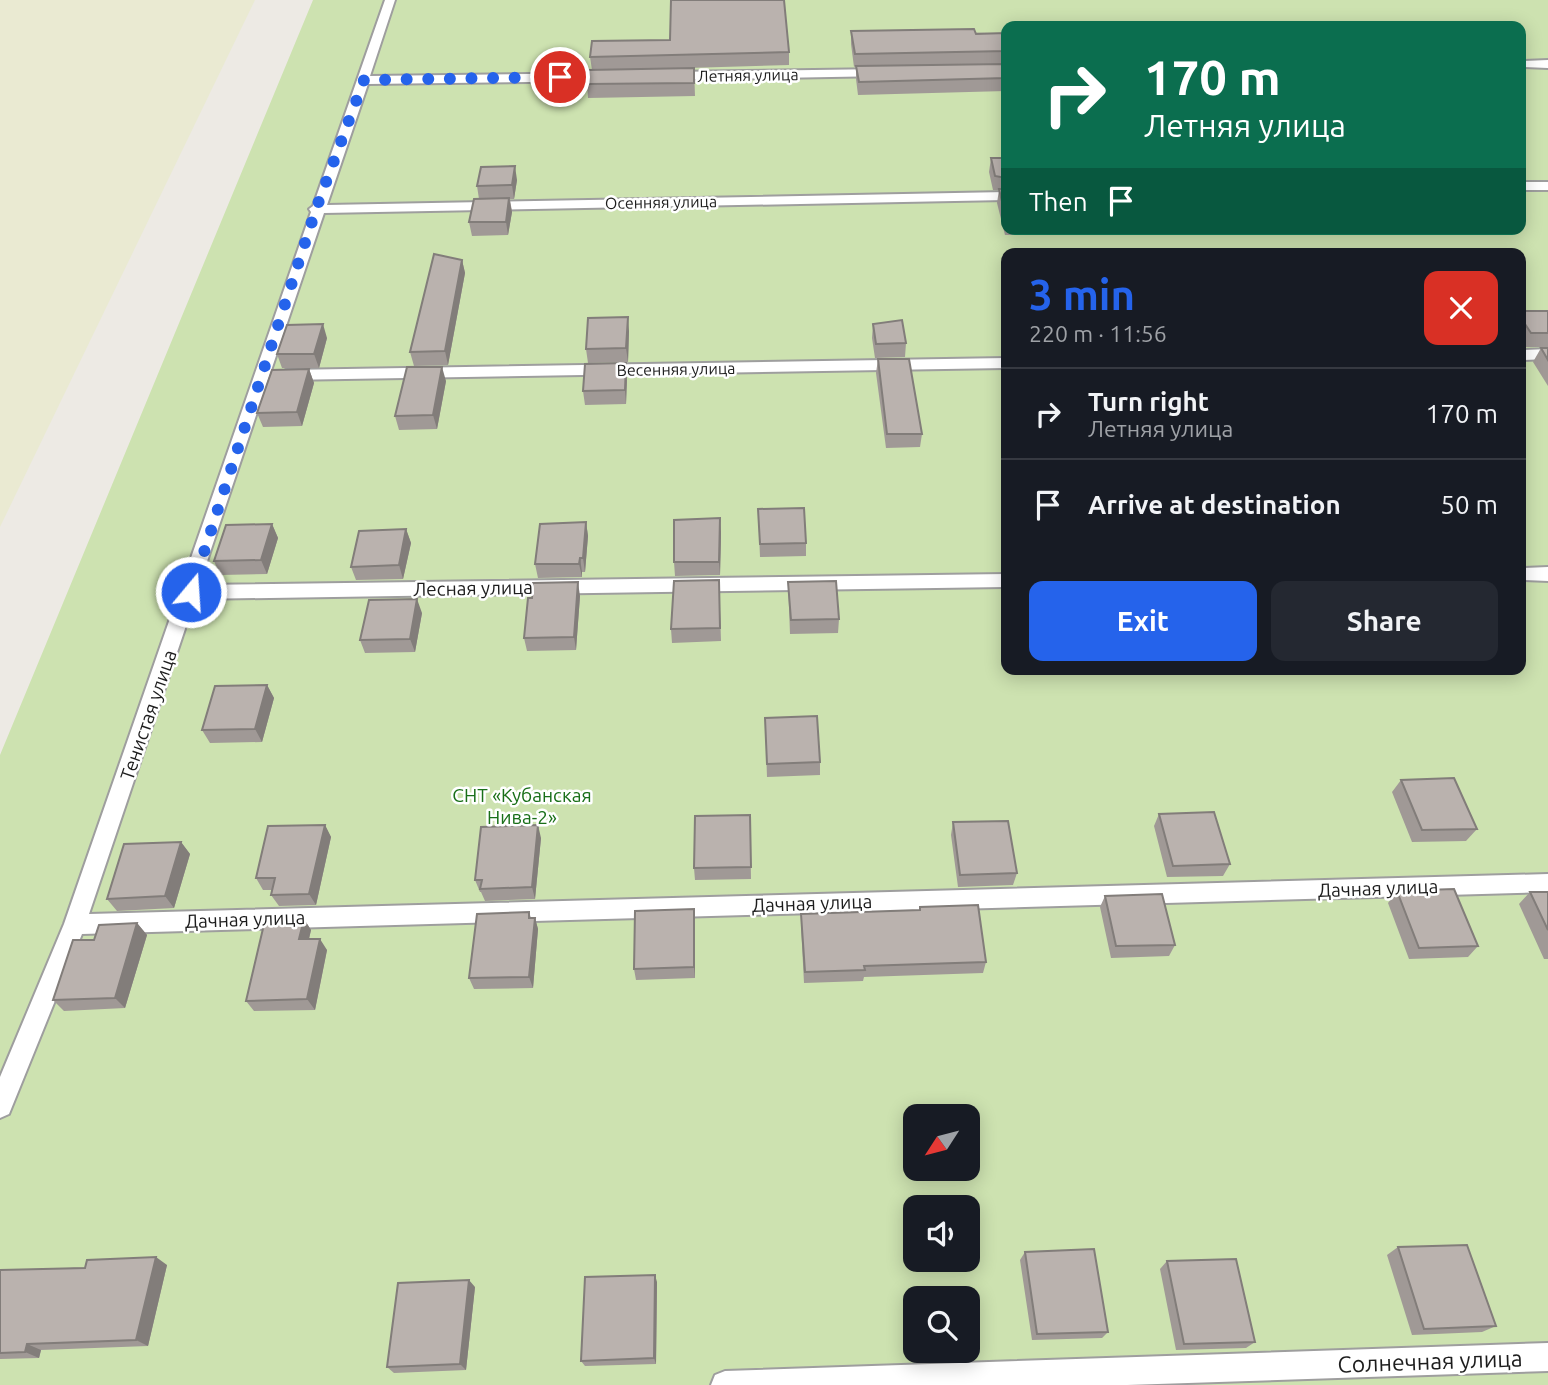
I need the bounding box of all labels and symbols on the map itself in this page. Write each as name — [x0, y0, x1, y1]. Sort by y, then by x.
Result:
pin — [530, 47, 590, 107]
street label: Летняя улица — [697, 65, 799, 85]
street label: Осенняя улица — [605, 192, 717, 212]
street label: Весенняя улица — [617, 359, 735, 379]
position arrow — [154, 555, 228, 629]
street label: Лесная улица — [413, 576, 533, 600]
street label: Тенистая улица — [115, 647, 181, 783]
park label: СНТ «Кубанская Нива-2» — [452, 784, 592, 828]
street label: Дачная улица — [1317, 875, 1439, 901]
street label: Дачная улица — [751, 890, 873, 916]
street label: Дачная улица — [184, 906, 306, 932]
north arrow — [903, 1104, 980, 1181]
street label: Солнечная улица — [1337, 1345, 1523, 1377]

